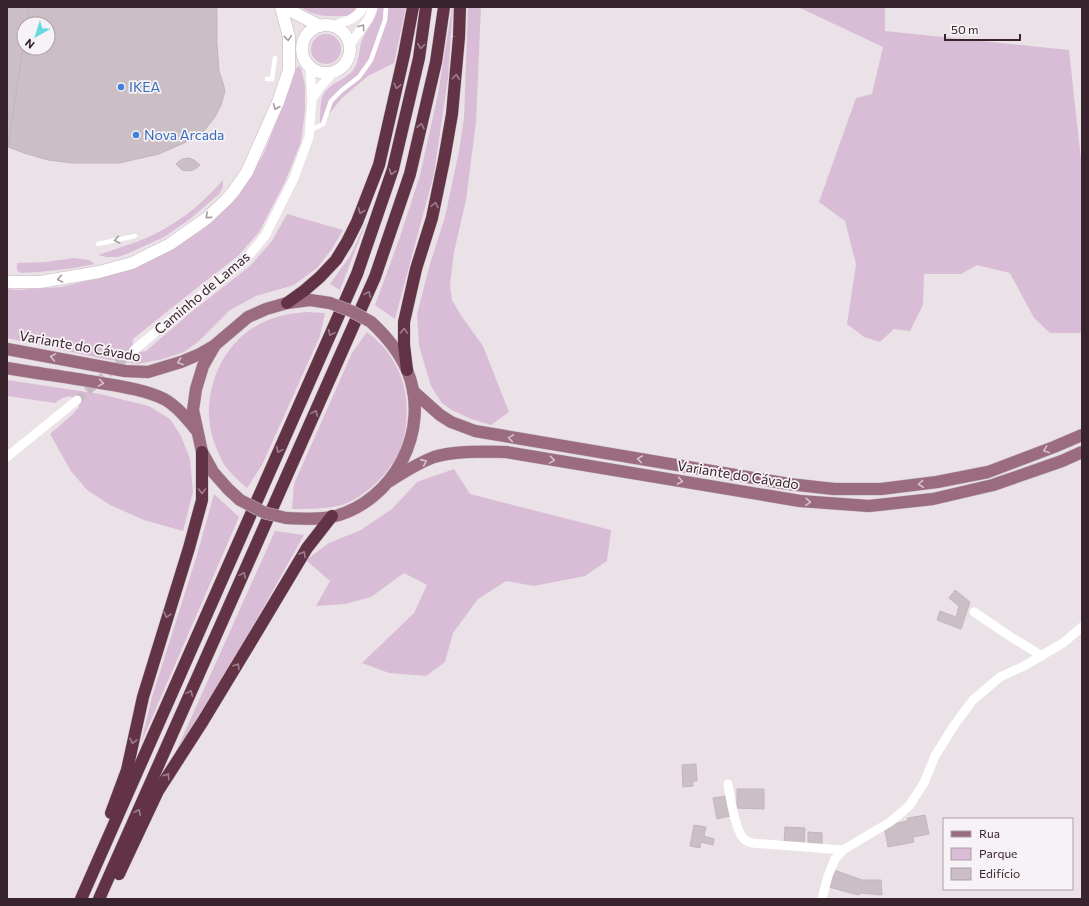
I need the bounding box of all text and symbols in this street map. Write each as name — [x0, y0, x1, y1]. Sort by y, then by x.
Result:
north arrow — [16, 16, 56, 56]
scale bar — [945, 16, 1020, 42]
text: 50 m — [951, 22, 979, 36]
one-way arrow — [357, 24, 364, 31]
one-way arrow — [283, 35, 292, 41]
text: N — [22, 37, 37, 52]
one-way arrow — [417, 43, 426, 49]
one-way arrow — [451, 74, 460, 80]
place label: IKEA — [129, 78, 161, 95]
marker: IKEA — [116, 82, 126, 92]
one-way arrow — [393, 83, 401, 89]
one-way arrow — [273, 103, 281, 111]
one-way arrow — [417, 123, 425, 130]
place label: Nova Arcada — [144, 126, 224, 143]
marker: Nova Arcada — [131, 130, 141, 140]
one-way arrow — [388, 169, 396, 176]
one-way arrow — [430, 202, 438, 209]
one-way arrow — [357, 207, 365, 214]
one-way arrow — [205, 212, 213, 219]
one-way arrow — [113, 235, 120, 243]
street label: Caminho de Lamas — [151, 248, 253, 337]
one-way arrow — [57, 274, 63, 282]
one-way arrow — [363, 291, 371, 298]
street label: Variante do Cávado — [18, 326, 142, 365]
one-way arrow — [400, 328, 408, 334]
one-way arrow — [328, 329, 336, 336]
one-way arrow — [50, 353, 56, 362]
one-way arrow — [177, 358, 184, 366]
one-way arrow — [98, 378, 104, 387]
one-way arrow — [310, 409, 318, 417]
one-way arrow — [508, 434, 515, 443]
one-way arrow — [276, 445, 284, 453]
one-way arrow — [1043, 446, 1050, 454]
one-way arrow — [549, 455, 555, 464]
one-way arrow — [637, 455, 643, 464]
street label: Variante do Cávado — [676, 456, 800, 493]
one-way arrow — [419, 459, 427, 467]
one-way arrow — [677, 476, 683, 485]
one-way arrow — [918, 479, 924, 488]
one-way arrow — [198, 488, 206, 494]
one-way arrow — [805, 497, 811, 506]
one-way arrow — [299, 551, 306, 558]
one-way arrow — [238, 571, 246, 579]
one-way arrow — [163, 612, 172, 619]
one-way arrow — [232, 663, 239, 670]
one-way arrow — [186, 690, 194, 697]
one-way arrow — [129, 738, 137, 744]
one-way arrow — [163, 773, 170, 780]
one-way arrow — [133, 809, 141, 816]
legend — [943, 818, 1073, 890]
text: Rua — [979, 826, 1000, 840]
text: Parque — [979, 846, 1017, 860]
text: Edifício — [979, 866, 1020, 880]

